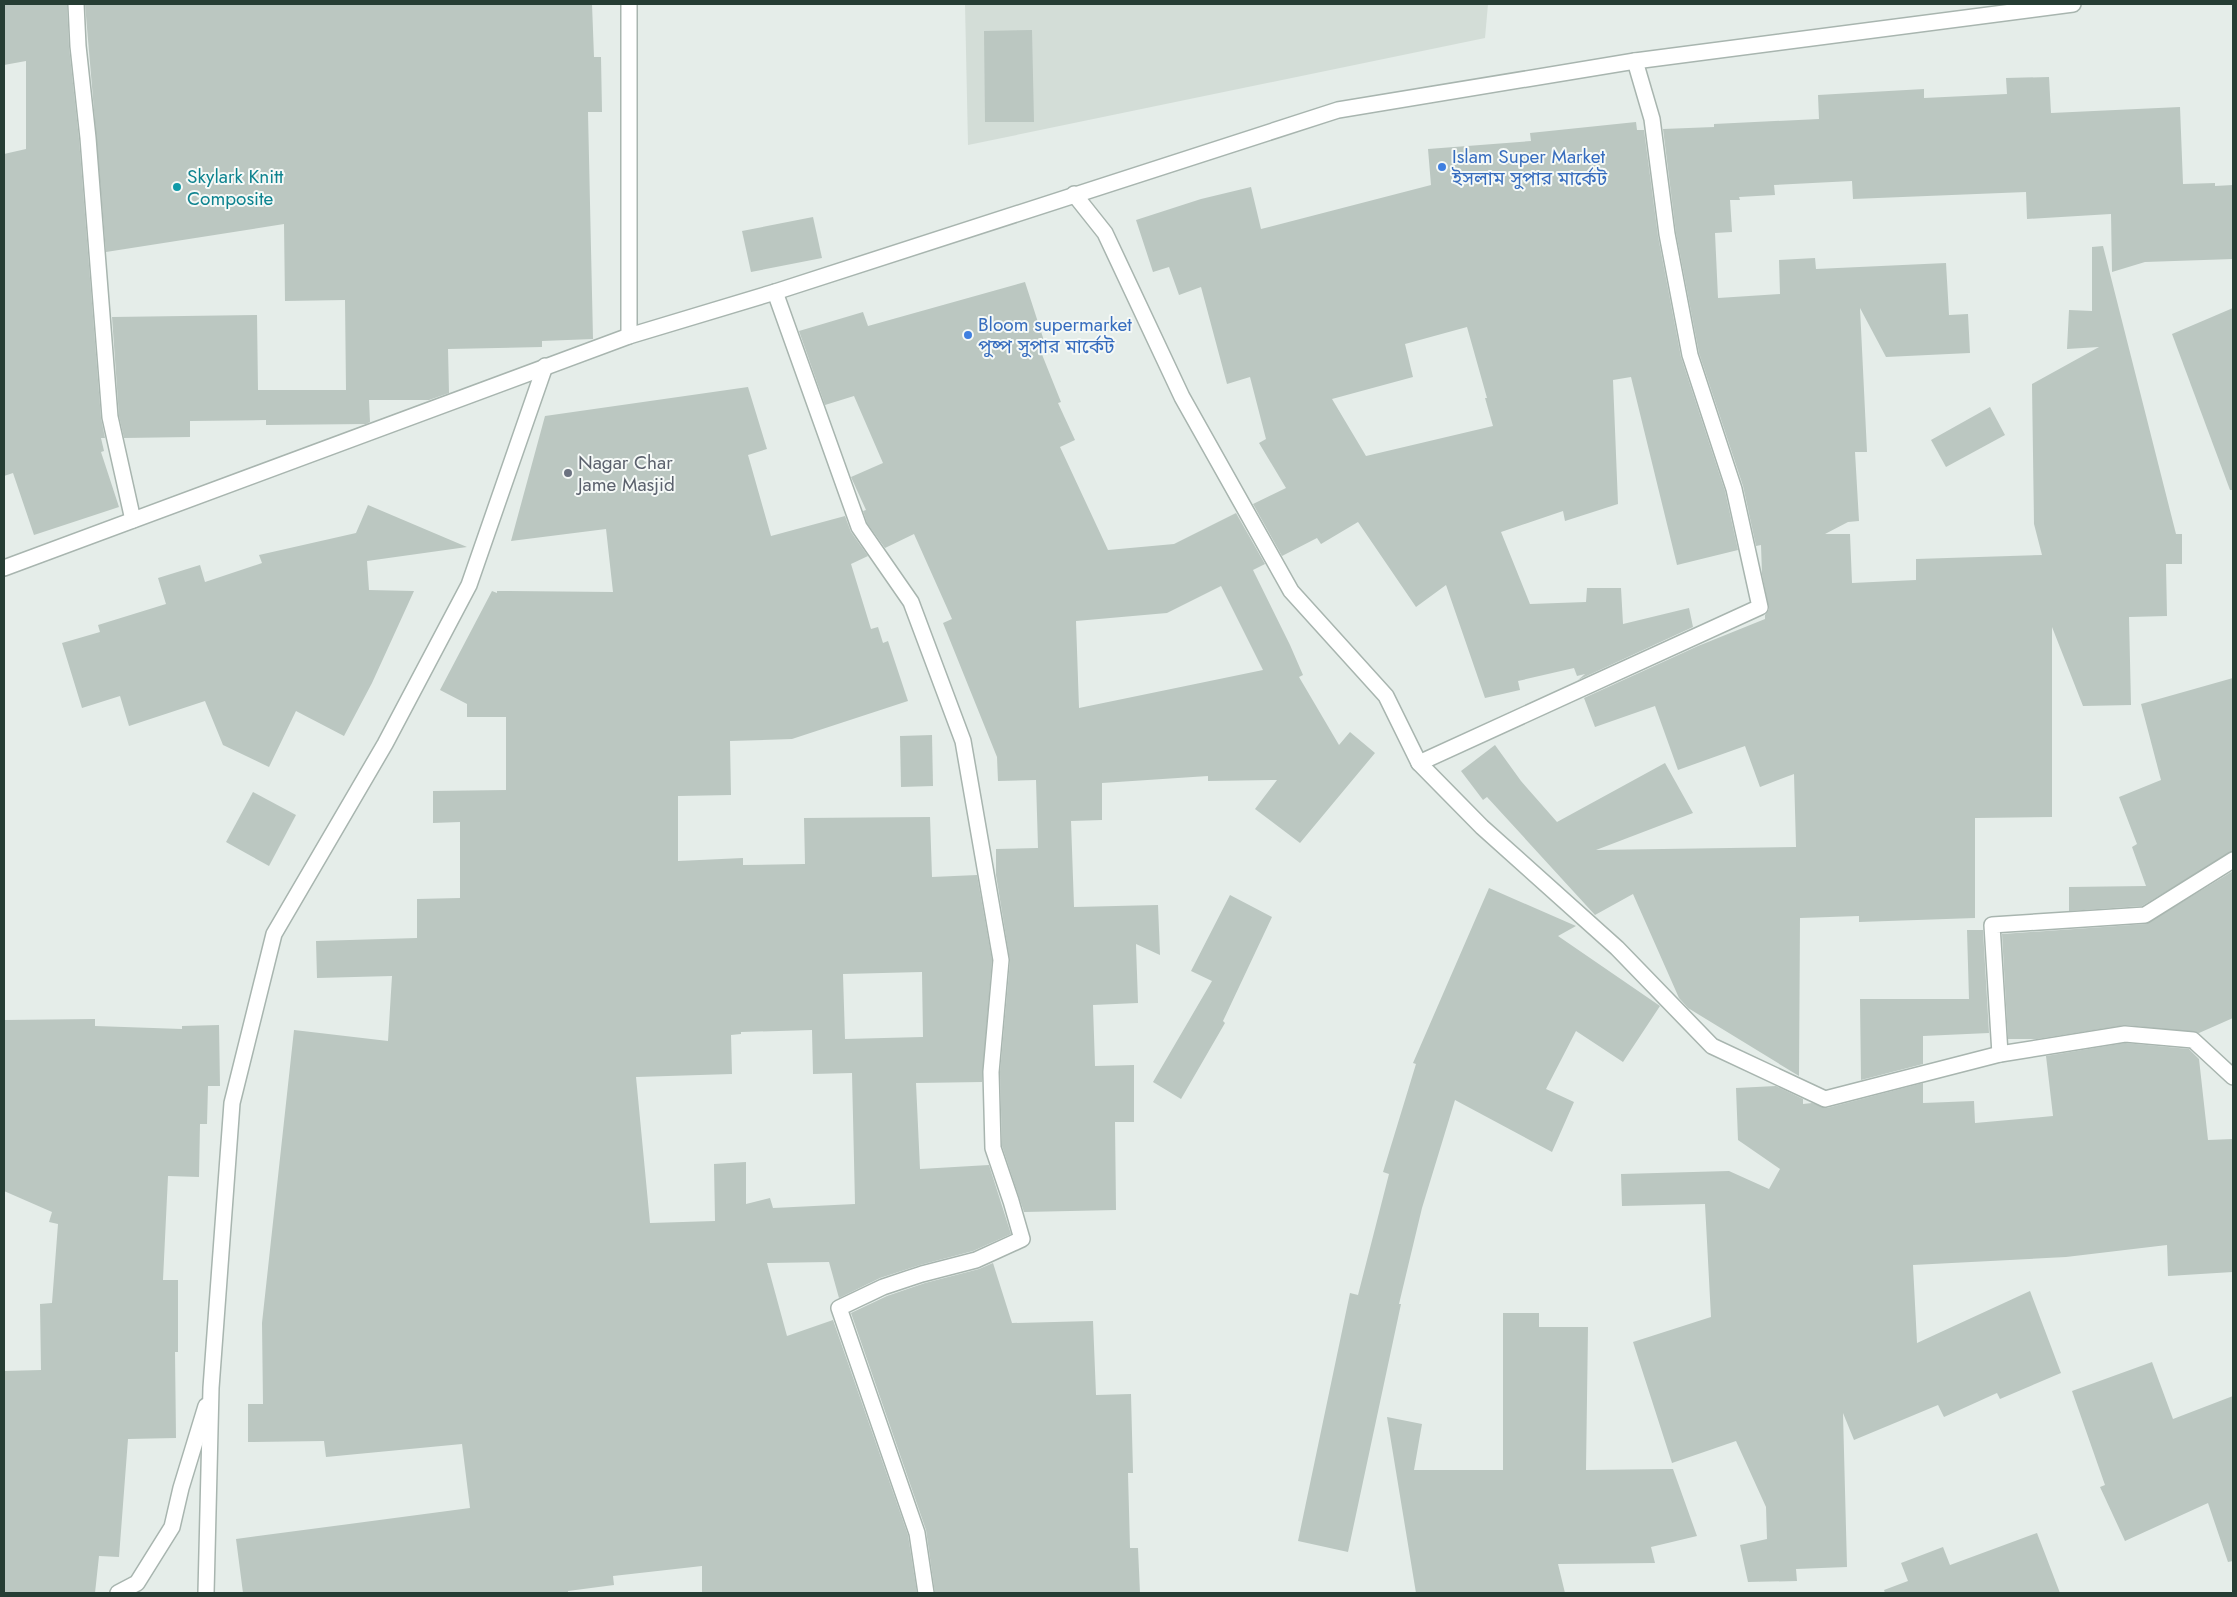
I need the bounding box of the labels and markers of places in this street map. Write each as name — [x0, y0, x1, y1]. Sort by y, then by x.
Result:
place label: Islam Super Market ইসলাম সুপার মার্কেট — [1451, 143, 1608, 192]
marker: Islam Super Market ইসলাম সুপার মার্কেট — [1436, 161, 1448, 173]
place label: Skylark Knitt Composite — [187, 163, 284, 212]
marker: Skylark Knitt Composite — [171, 181, 183, 193]
place label: Bloom supermarket পুষ্প সুপার মার্কেট — [978, 311, 1132, 360]
marker: Bloom supermarket পুষ্প সুপার মার্কেট — [962, 329, 974, 341]
place label: Nagar Char Jame Masjid — [575, 449, 675, 498]
marker: Nagar Char Jame Masjid — [562, 467, 574, 479]

